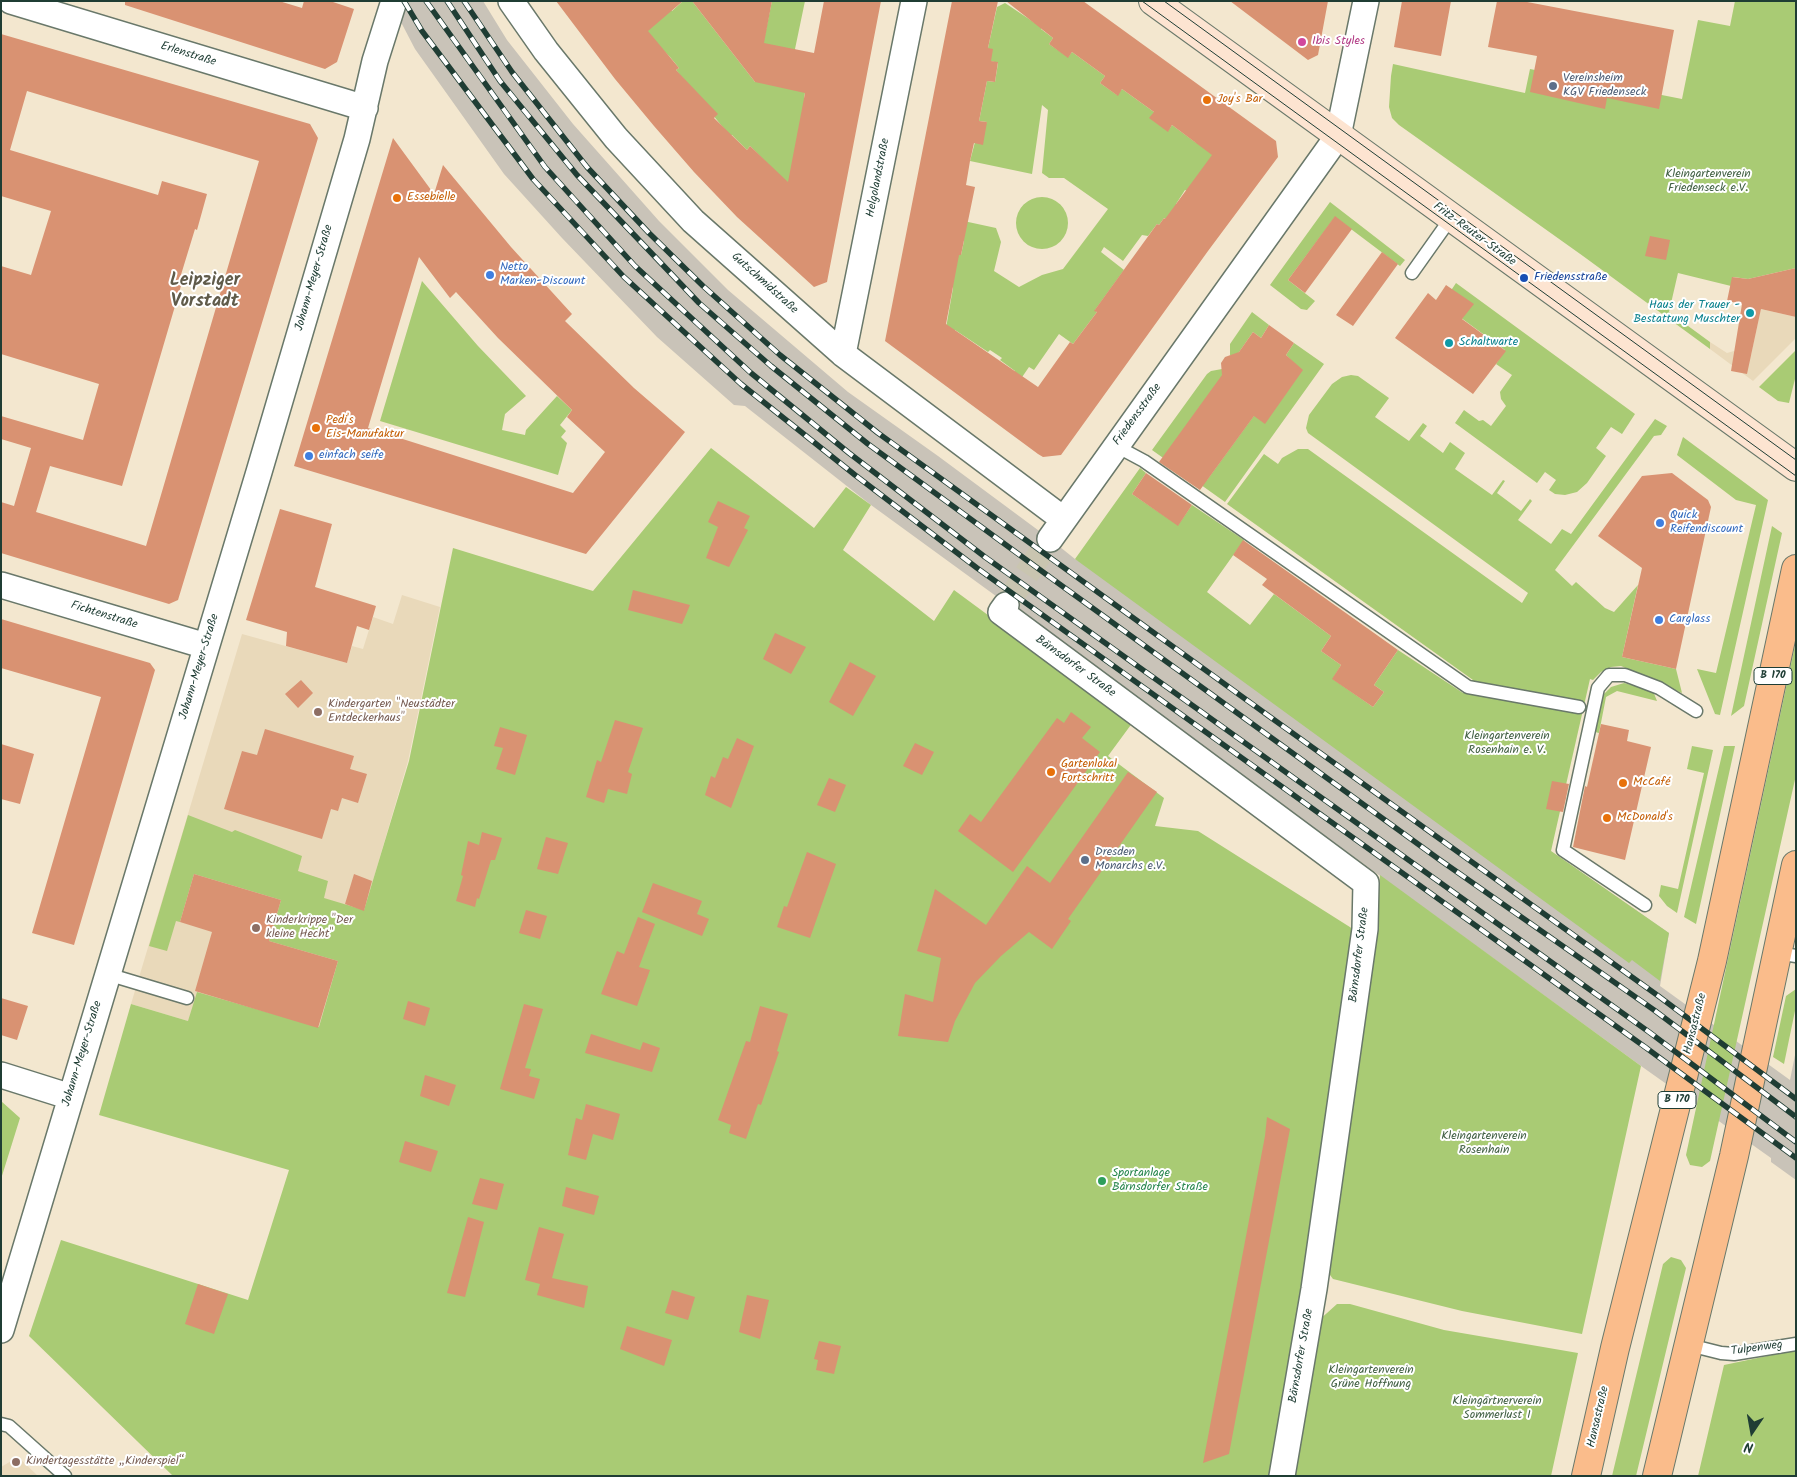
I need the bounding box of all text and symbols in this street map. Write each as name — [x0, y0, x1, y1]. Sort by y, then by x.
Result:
place label: Ibis Styles — [1312, 35, 1365, 49]
marker: Ibis Styles — [1296, 36, 1308, 48]
street label: Erlenstraße — [158, 40, 218, 70]
place label: Vereinsheim KGV Friedenseck — [1563, 72, 1646, 100]
marker: Vereinsheim KGV Friedenseck — [1547, 80, 1559, 92]
place label: Joy's Bar — [1217, 93, 1263, 107]
marker: Joy's Bar — [1201, 94, 1213, 106]
street label: Helgolandstraße — [864, 137, 894, 219]
park label: Kleingartenverein Friedenseck e.V. — [1665, 168, 1751, 196]
place label: Essebielle — [407, 191, 455, 205]
marker: Essebielle — [391, 192, 403, 204]
street label: Fritz-Reuter-Straße — [1430, 200, 1518, 270]
street label: Johann-Meyer-Straße — [293, 223, 337, 333]
street label: Gutschmidstraße — [728, 250, 800, 318]
place label: Netto Marken-Discount — [500, 261, 585, 289]
marker: Netto Marken-Discount — [484, 269, 496, 281]
district label: Leipziger Vorstadt — [170, 271, 240, 314]
place label: Friedensstraße — [1534, 271, 1607, 285]
marker: Friedensstraße — [1518, 272, 1530, 284]
place label: Haus der Trauer - Bestattung Muschter — [1633, 299, 1740, 327]
marker: Haus der Trauer - Bestattung Muschter — [1744, 307, 1756, 319]
place label: Schaltwarte — [1459, 336, 1518, 350]
marker: Schaltwarte — [1443, 337, 1455, 349]
street label: Friedensstraße — [1111, 381, 1165, 449]
place label: Pedi's Eis-Manufaktur — [326, 414, 404, 442]
marker: Pedi's Eis-Manufaktur — [310, 422, 322, 434]
place label: einfach seife — [319, 449, 384, 463]
marker: einfach seife — [303, 450, 315, 462]
place label: Quick Reifendiscount — [1670, 509, 1743, 537]
marker: Quick Reifendiscount — [1654, 517, 1666, 529]
street label: Fichtenstraße — [69, 599, 139, 633]
street label: Johann-Meyer-Straße — [177, 612, 223, 722]
place label: Carglass — [1669, 613, 1710, 627]
marker: Carglass — [1653, 614, 1665, 626]
street label: Bärnsdorfer Straße — [1032, 633, 1118, 701]
road number: B 170 — [1754, 668, 1792, 684]
place label: Kindergarten "Neustädter Entdeckerhaus" — [328, 698, 455, 726]
marker: Kindergarten "Neustädter Entdeckerhaus" — [312, 706, 324, 718]
park label: Kleingartenverein Rosenhain e. V. — [1464, 730, 1550, 758]
place label: Gartenlokal Fortschritt — [1061, 758, 1117, 786]
marker: Gartenlokal Fortschritt — [1045, 766, 1057, 778]
place label: McCafé — [1633, 776, 1670, 790]
marker: McCafé — [1617, 777, 1629, 789]
place label: McDonald's — [1617, 811, 1673, 825]
marker: McDonald's — [1601, 812, 1613, 824]
place label: Dresden Monarchs e.V. — [1095, 846, 1165, 874]
marker: Dresden Monarchs e.V. — [1079, 854, 1091, 866]
street label: Bärnsdorfer Straße — [1347, 907, 1373, 1003]
place label: Kinderkrippe "Der kleine Hecht" — [266, 914, 353, 942]
marker: Kinderkrippe "Der kleine Hecht" — [250, 922, 262, 934]
street label: Hansastraße — [1681, 992, 1711, 1056]
street label: Johann-Meyer-Straße — [60, 999, 106, 1109]
road number: B 170 — [1658, 1092, 1696, 1108]
park label: Kleingartenverein Rosenhain — [1441, 1130, 1527, 1158]
place label: Sportanlage Bärnsdorfer Straße — [1112, 1167, 1208, 1195]
marker: Sportanlage Bärnsdorfer Straße — [1096, 1175, 1108, 1187]
street label: Bärnsdorfer Straße — [1287, 1308, 1317, 1404]
street label: Tulpenweg — [1730, 1338, 1784, 1360]
park label: Kleingartenverein Grüne Hoffnung — [1328, 1364, 1414, 1392]
street label: Hansastraße — [1585, 1385, 1613, 1449]
park label: Kleingärtnerverein Sommerlust I — [1452, 1395, 1542, 1423]
north arrow — [1727, 1407, 1777, 1457]
text: N — [1742, 1435, 1755, 1458]
place label: Kindertagesstätte „Kinderspiel“ — [26, 1455, 185, 1469]
marker: Kindertagesstätte „Kinderspiel“ — [10, 1456, 22, 1468]

